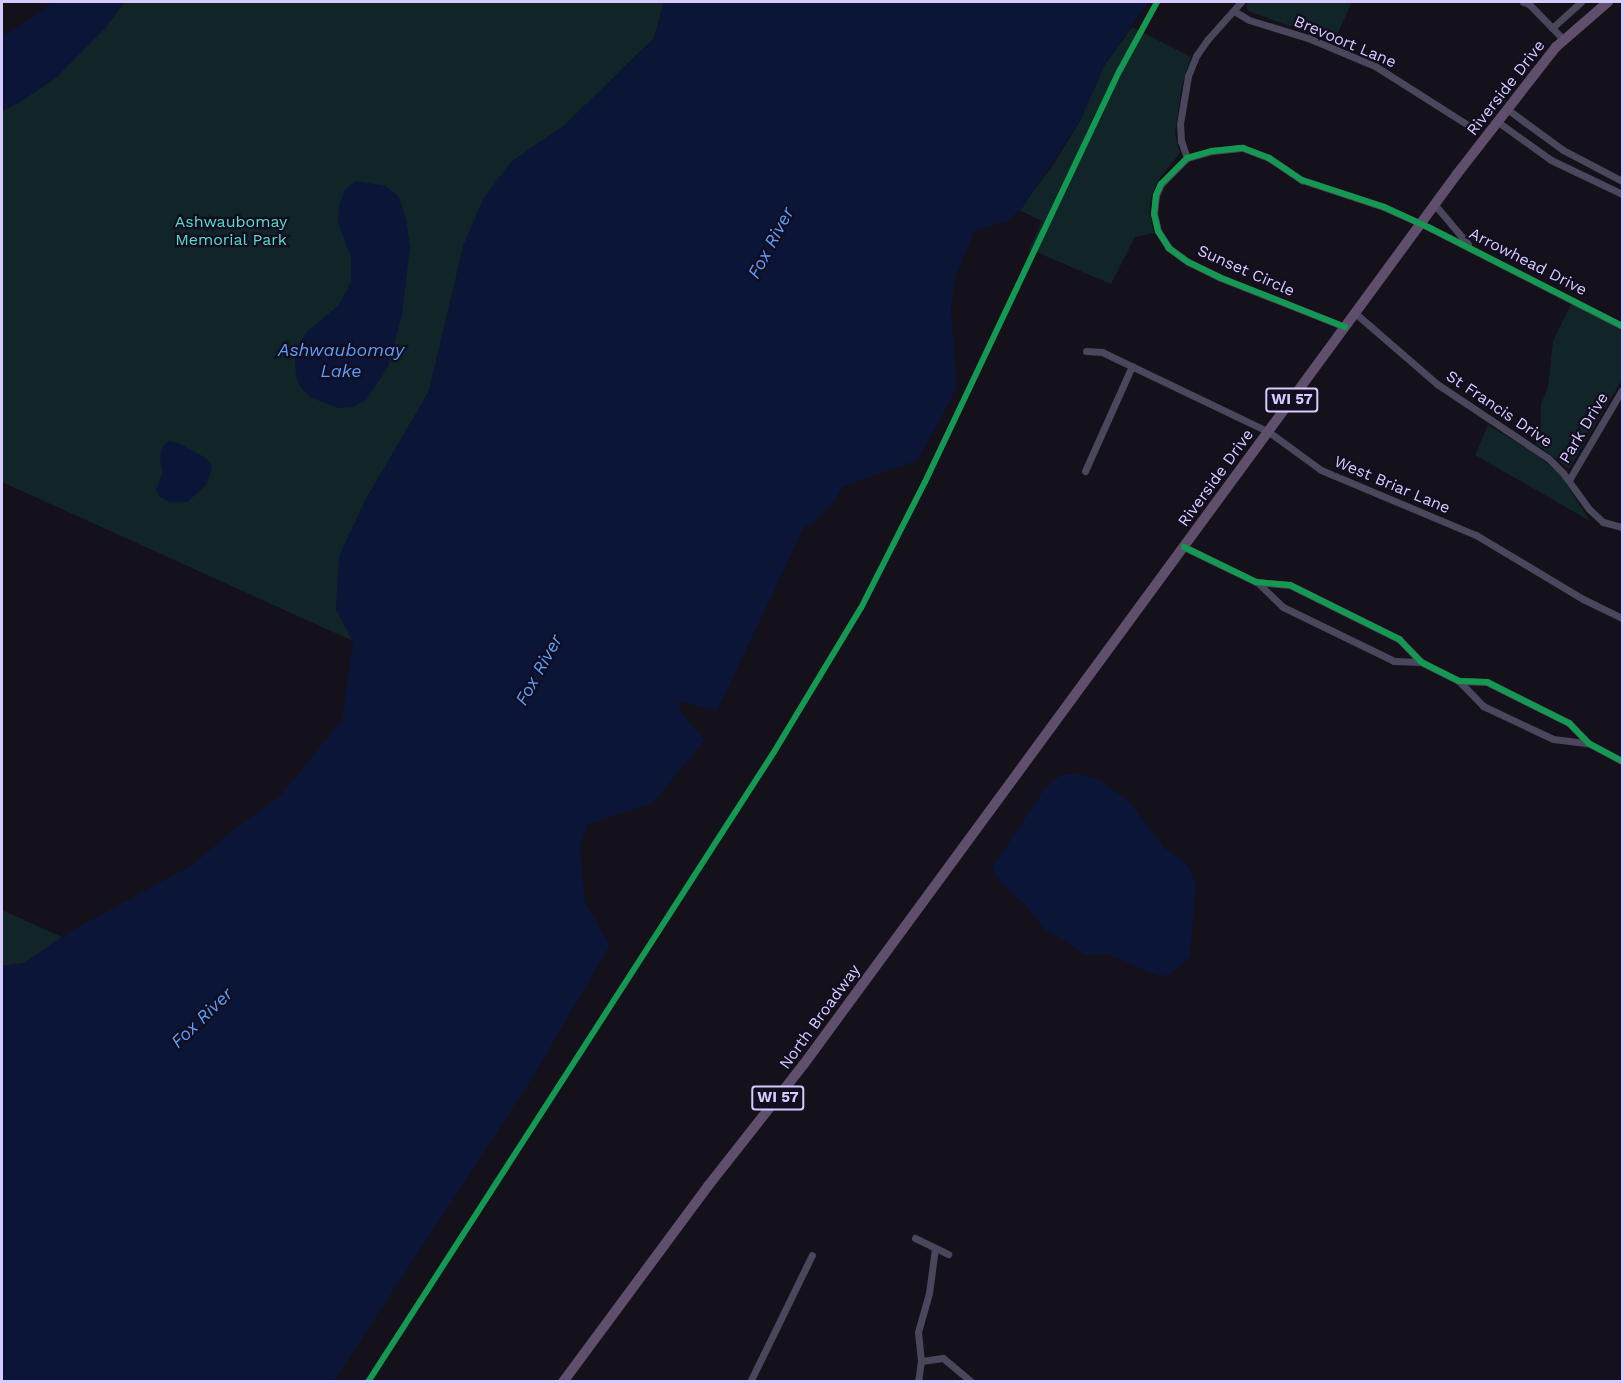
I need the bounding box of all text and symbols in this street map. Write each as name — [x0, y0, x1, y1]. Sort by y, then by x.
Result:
street label: Brevoort Lane — [1291, 12, 1399, 72]
street label: Riverside Drive — [1463, 36, 1549, 140]
water label: Fox River — [743, 204, 799, 282]
park label: Ashwaubomay Memorial Park — [175, 212, 287, 250]
street label: Arrowhead Drive — [1466, 224, 1590, 300]
street label: Sunset Circle — [1195, 241, 1297, 301]
water label: Ashwaubomay Lake — [278, 340, 404, 382]
street label: St Francis Drive — [1442, 366, 1556, 452]
road number: WI 57 — [1265, 388, 1319, 412]
street label: Park Drive — [1555, 389, 1613, 467]
street label: Riverside Drive — [1174, 426, 1258, 530]
street label: West Briar Lane — [1331, 452, 1453, 518]
water label: Fox River — [511, 631, 567, 709]
street label: North Broadway — [776, 961, 864, 1073]
water label: Fox River — [166, 983, 238, 1053]
road number: WI 57 — [751, 1086, 805, 1110]

